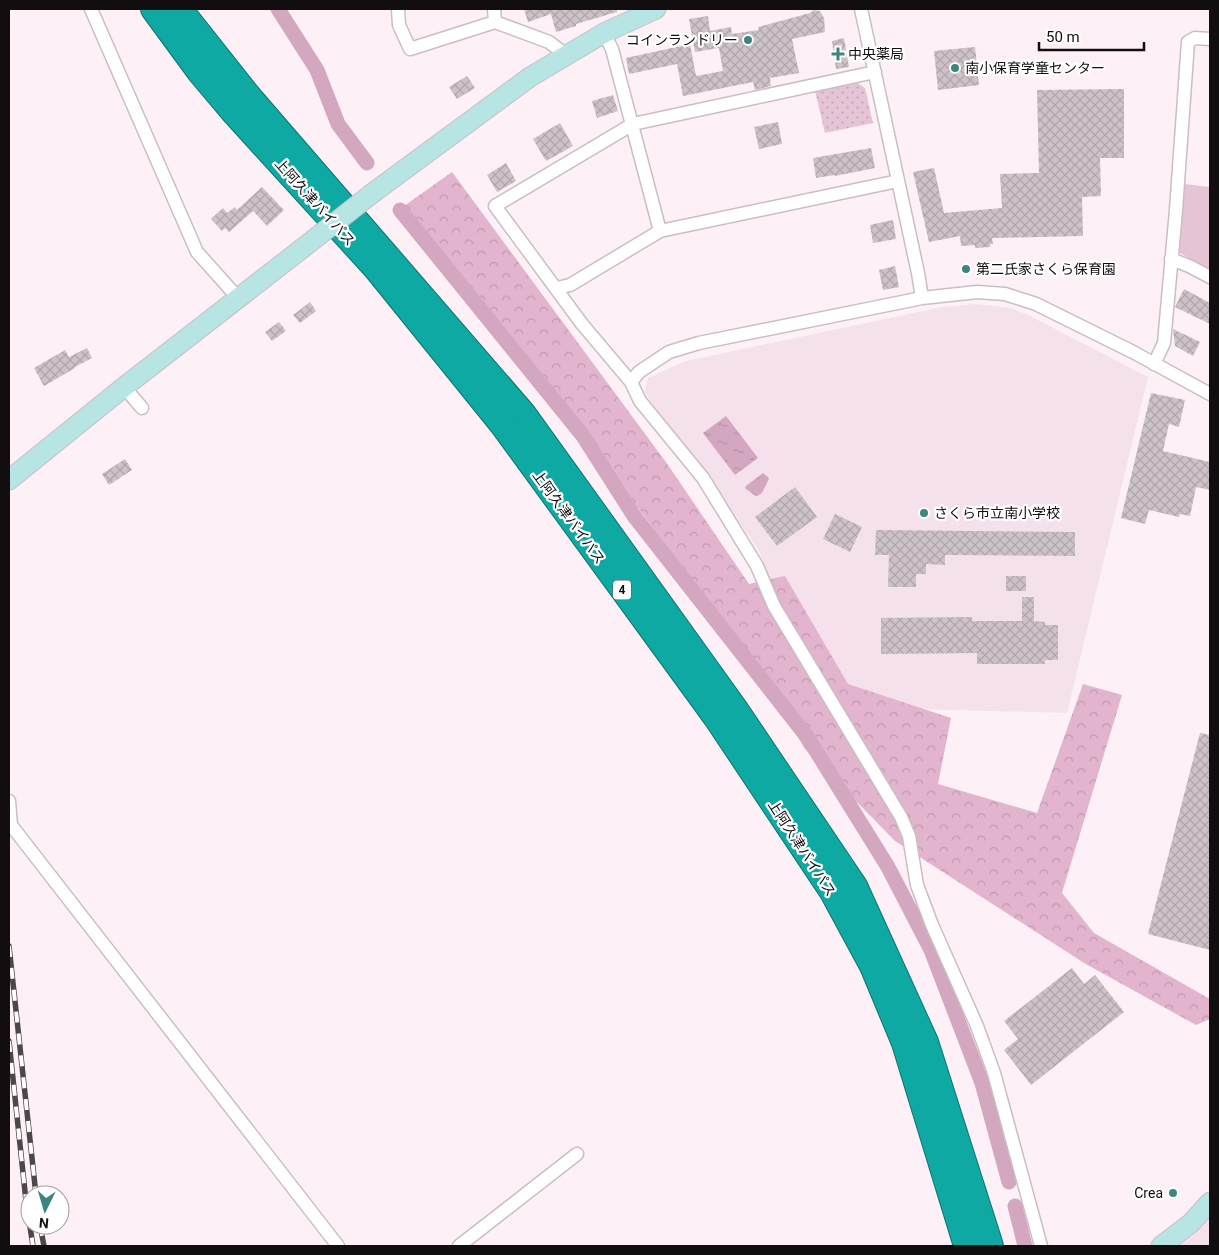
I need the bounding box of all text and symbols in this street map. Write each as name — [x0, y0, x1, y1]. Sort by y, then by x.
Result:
scale bar — [1039, 20, 1144, 52]
text: 50 m — [1046, 28, 1080, 46]
place label: コインランドリー — [626, 32, 738, 48]
marker: コインランドリー — [742, 34, 754, 46]
place label: 中央薬局 — [848, 46, 904, 62]
marker: 中央薬局 — [832, 48, 844, 60]
place label: 南小保育学童センター — [965, 60, 1105, 76]
marker: 南小保育学童センター — [949, 62, 961, 74]
street label: 上阿久津バイパス — [272, 155, 358, 249]
place label: 第二氏家さくら保育園 — [976, 261, 1116, 277]
marker: 第二氏家さくら保育園 — [960, 263, 972, 275]
street label: 上阿久津バイパス — [530, 467, 608, 567]
place label: さくら市立南小学校 — [934, 505, 1060, 521]
marker: さくら市立南小学校 — [918, 507, 930, 519]
road number: 4 — [613, 580, 631, 600]
street label: 上阿久津バイパス — [765, 797, 839, 899]
north arrow — [20, 1185, 70, 1235]
place label: Crea — [1134, 1185, 1163, 1201]
marker: Crea — [1167, 1187, 1179, 1199]
text: N — [38, 1215, 49, 1231]

